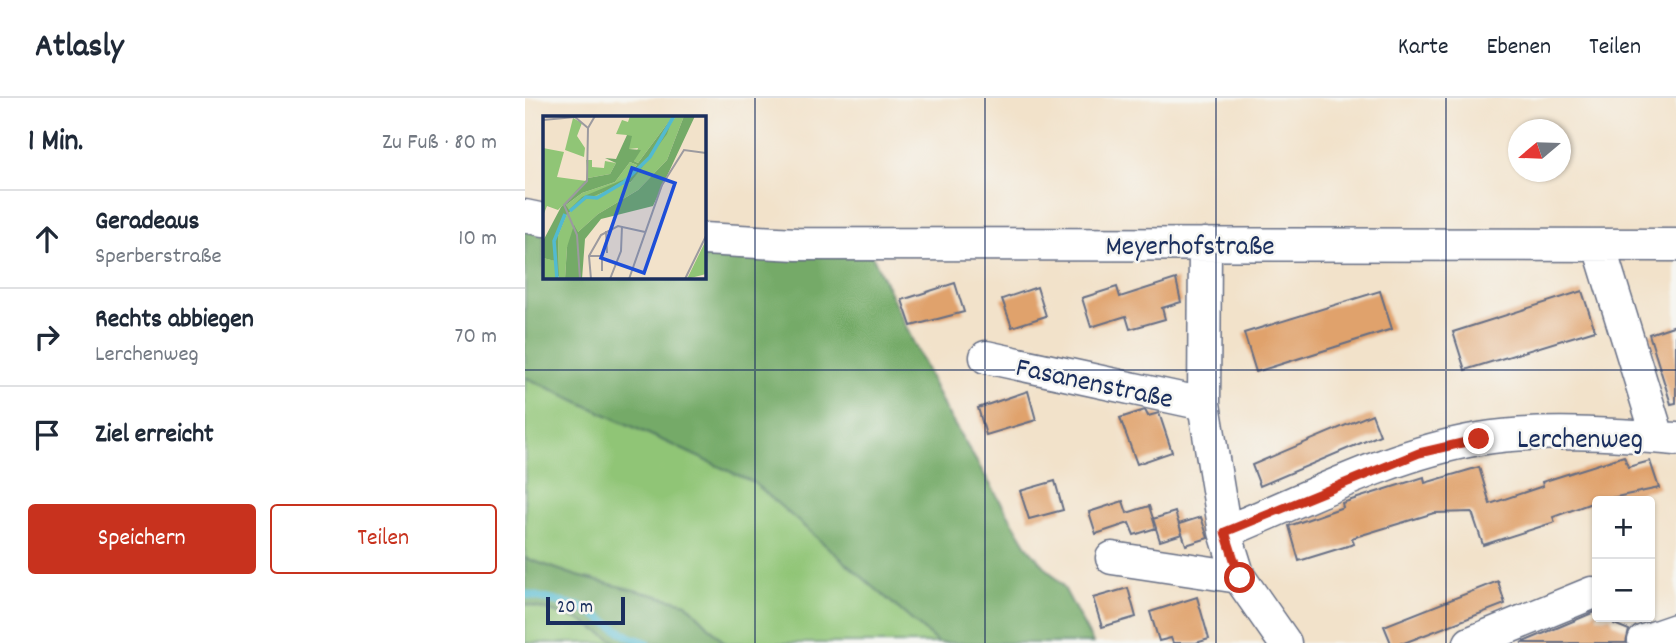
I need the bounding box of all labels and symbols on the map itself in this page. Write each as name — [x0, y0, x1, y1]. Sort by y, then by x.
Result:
inset map — [543, 116, 705, 278]
north arrow — [1508, 119, 1571, 182]
street label: Meyerhofstraße — [1105, 229, 1275, 269]
street label: Fasanenstraße — [1012, 350, 1176, 422]
street label: Lerchenweg — [1517, 422, 1643, 462]
route end — [1463, 423, 1494, 454]
route start — [1224, 562, 1255, 593]
scale bar — [546, 594, 625, 626]

